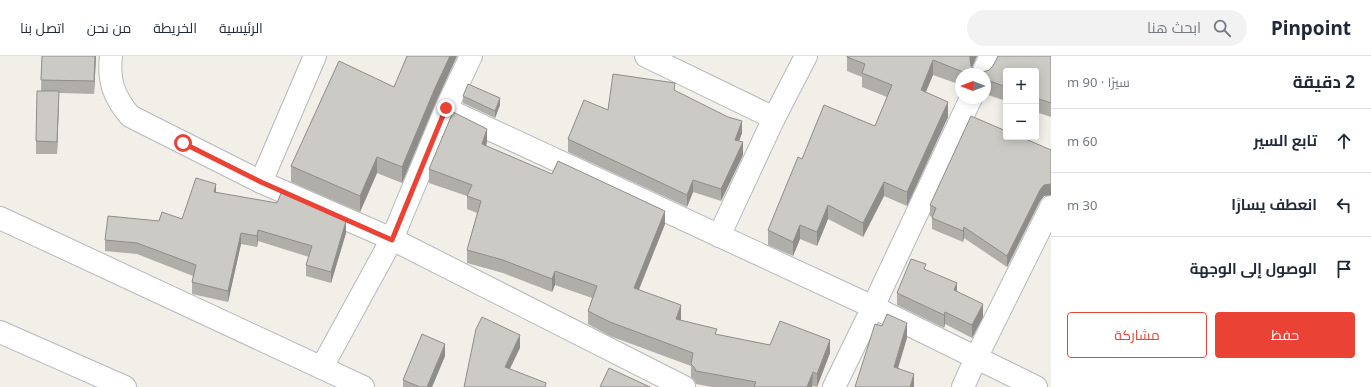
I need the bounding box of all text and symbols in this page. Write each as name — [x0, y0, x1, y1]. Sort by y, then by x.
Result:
search box — [967, 10, 1247, 46]
text: Pinpoint — [1271, 15, 1351, 41]
text: ابحث هنا — [1147, 17, 1201, 37]
icon: search — [1211, 17, 1233, 39]
text: اتصل بنا — [20, 18, 65, 37]
text: من نحن — [87, 18, 131, 37]
text: الخريطة — [153, 18, 197, 37]
text: الرئيسية — [219, 18, 263, 37]
north arrow — [955, 68, 991, 104]
map controls — [1003, 68, 1039, 140]
button: + — [1003, 68, 1039, 104]
text: 2 دقيقة — [1293, 70, 1355, 93]
text: سيرًا · 90 m — [1067, 73, 1130, 91]
route end — [437, 99, 455, 117]
button: − — [1003, 104, 1039, 140]
text: تابع السير — [1253, 130, 1317, 150]
icon: ahead — [1333, 130, 1355, 152]
text: 60 m — [1067, 132, 1097, 150]
route start — [174, 134, 192, 152]
text: انعطف يسارًا — [1231, 194, 1317, 214]
icon: left — [1333, 194, 1355, 216]
text: 30 m — [1067, 196, 1097, 214]
text: الوصول إلى الوجهة — [1190, 258, 1317, 278]
icon: arrive — [1333, 258, 1355, 280]
button: مشاركة — [1067, 312, 1207, 358]
button: حفظ — [1215, 312, 1355, 358]

